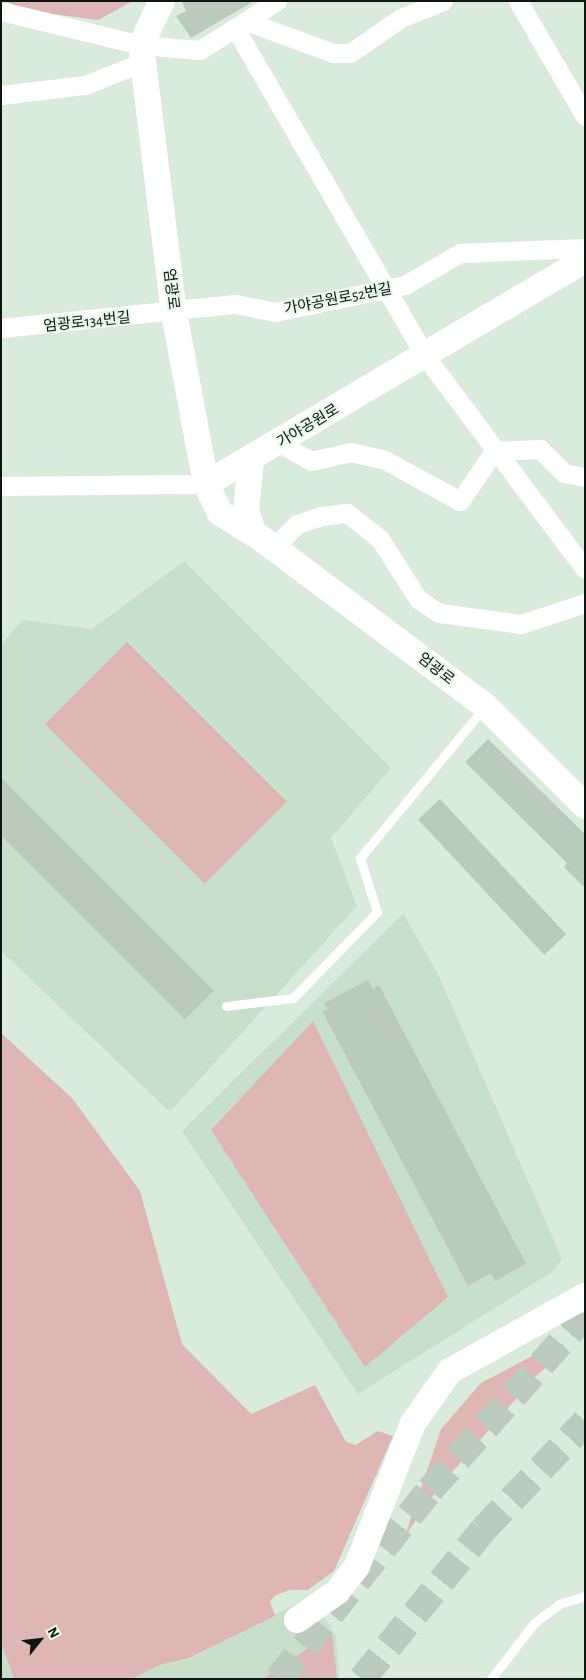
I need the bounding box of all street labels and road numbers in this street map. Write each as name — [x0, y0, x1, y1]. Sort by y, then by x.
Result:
street label: 엄광로 — [160, 267, 182, 311]
street label: 가야공원로52번길 — [282, 280, 394, 318]
street label: 엄광로134번길 — [43, 308, 131, 336]
street label: 가야공원로 — [274, 401, 342, 451]
street label: 엄광로 — [414, 649, 458, 689]

